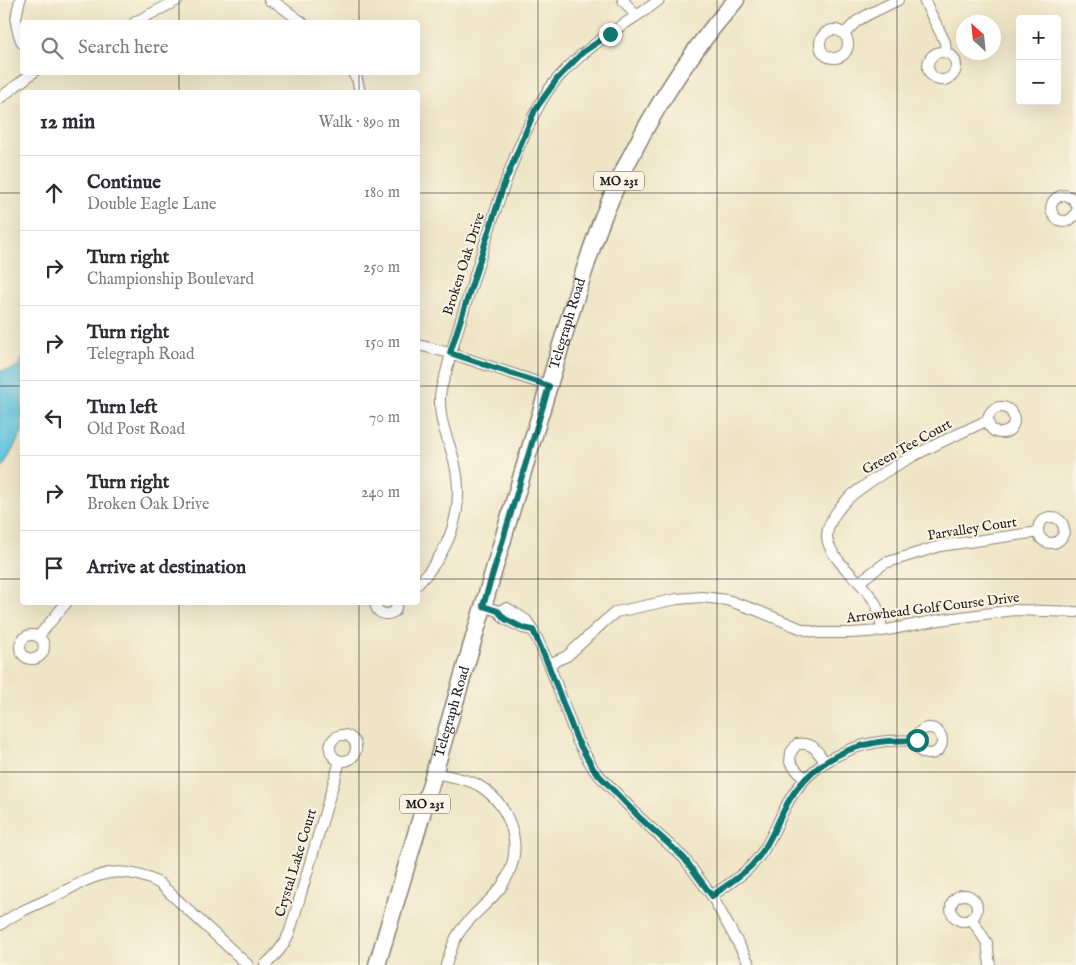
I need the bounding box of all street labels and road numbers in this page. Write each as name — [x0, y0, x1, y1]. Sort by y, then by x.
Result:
road number: MO 231 — [594, 172, 644, 190]
street label: Broken Oak Drive — [439, 210, 489, 318]
street label: Telegraph Road — [545, 275, 590, 371]
street label: Green Tee Court — [859, 415, 955, 479]
street label: Parvalley Court — [926, 513, 1018, 545]
street label: Arrowhead Golf Course Drive — [844, 588, 1021, 628]
street label: Telegraph Road — [430, 664, 474, 760]
road number: MO 231 — [400, 794, 450, 814]
street label: Crystal Lake Court — [271, 807, 321, 919]

